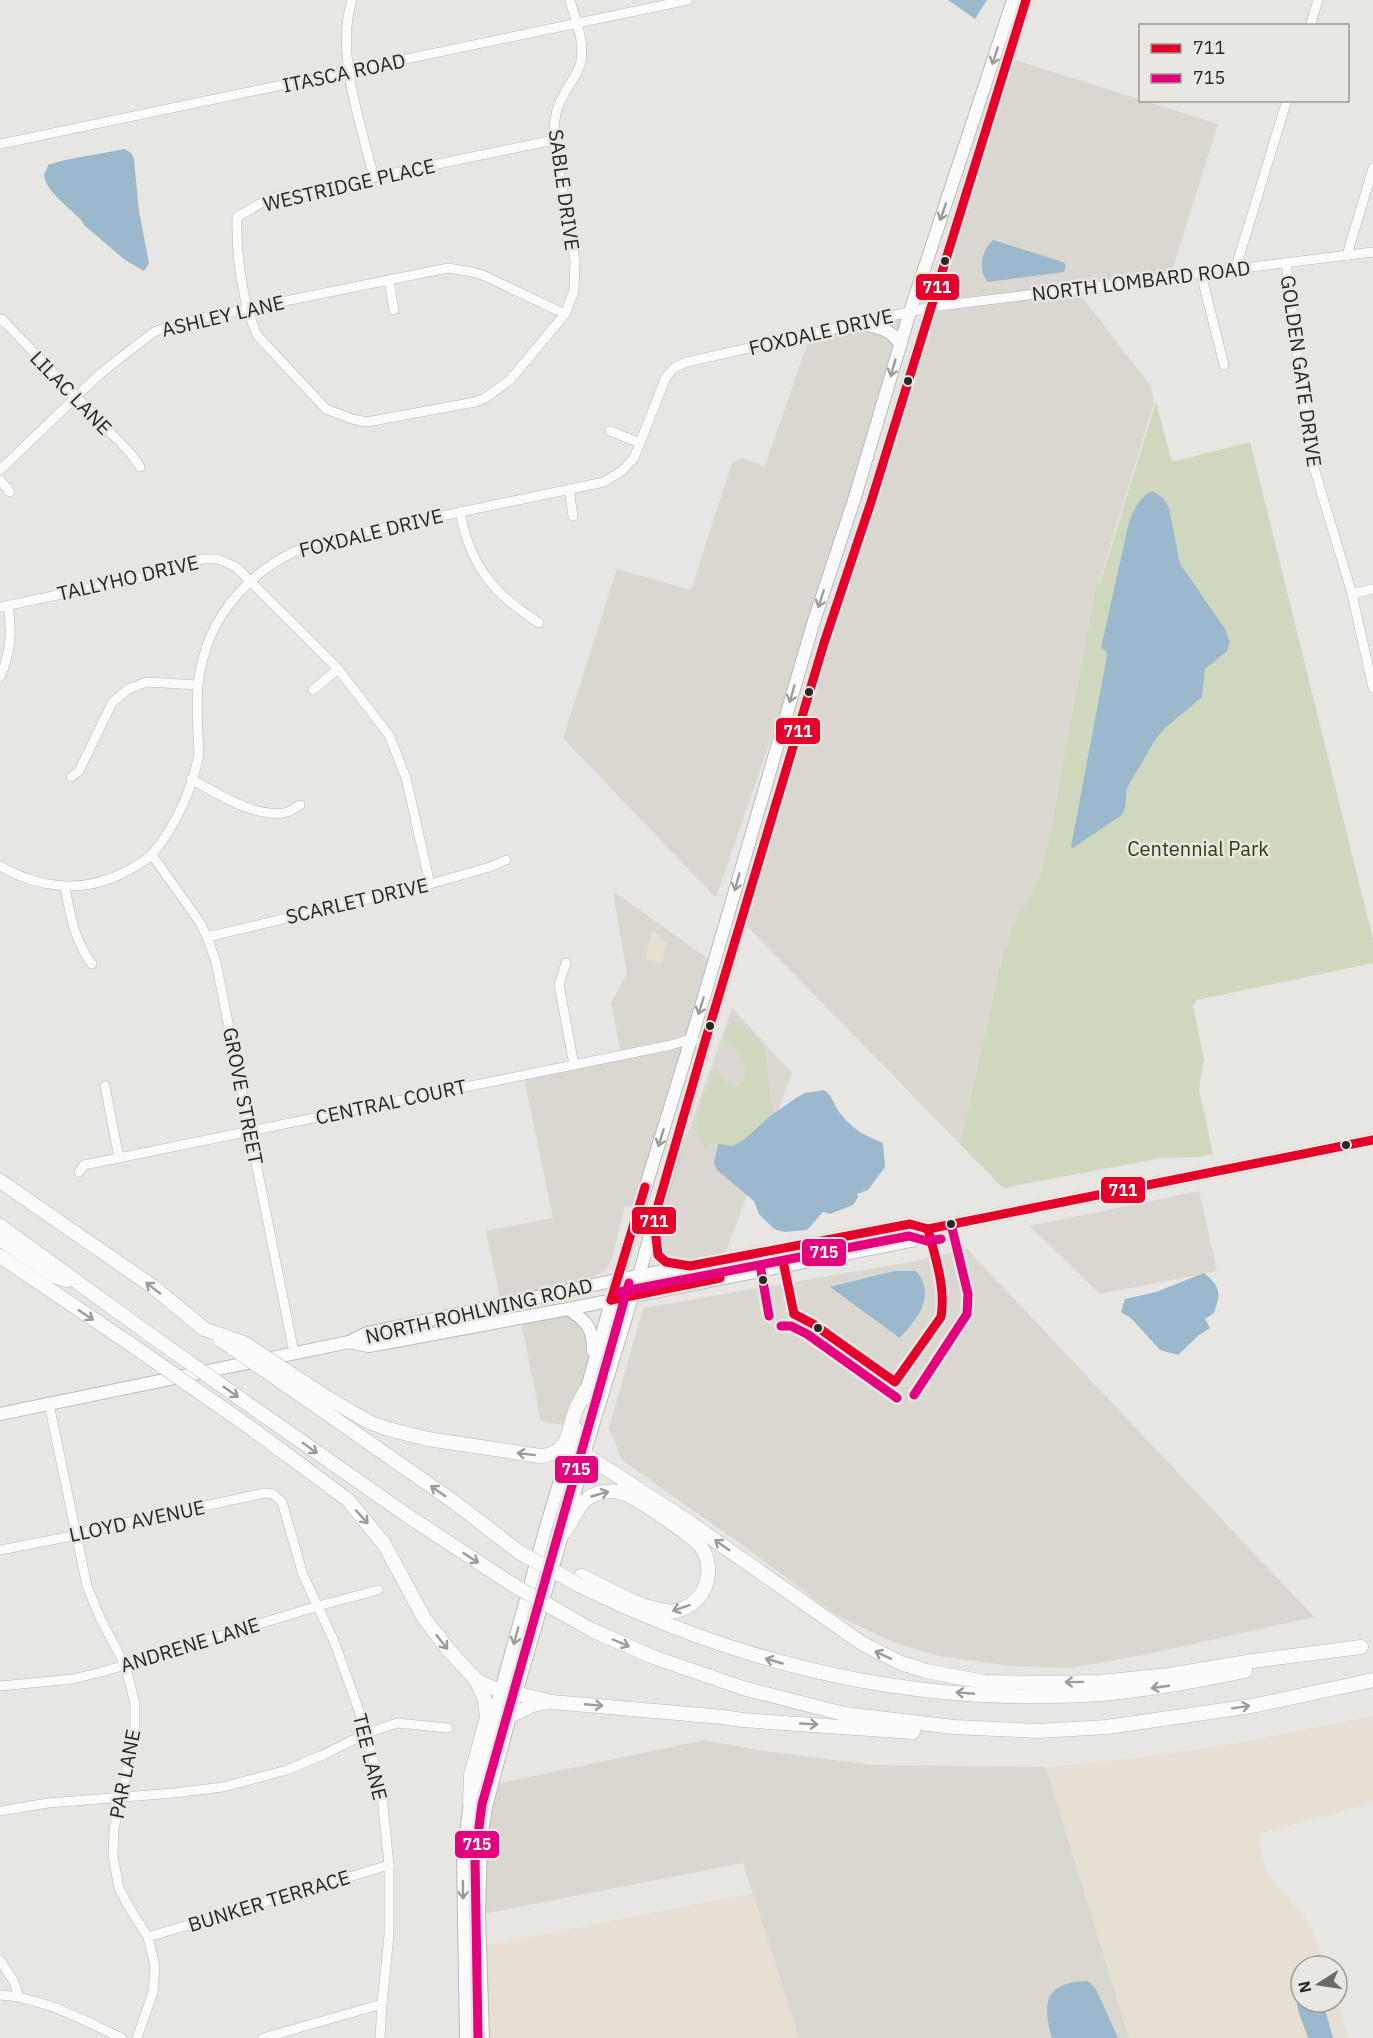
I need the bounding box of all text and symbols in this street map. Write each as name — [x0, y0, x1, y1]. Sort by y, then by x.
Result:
legend — [1139, 24, 1349, 102]
text: 711 — [1193, 36, 1225, 59]
street label: ITASCA ROAD — [280, 46, 408, 99]
one-way arrow — [989, 46, 1000, 65]
text: 715 — [1193, 66, 1225, 89]
street label: SABLE DRIVE — [543, 128, 586, 252]
street label: WESTRIDGE PLACE — [260, 152, 438, 217]
one-way arrow — [937, 202, 948, 221]
street label: NORTH LOMBARD ROAD — [1030, 254, 1252, 307]
unlabelled marker — [939, 255, 951, 267]
line badge: 711 — [915, 273, 960, 301]
street label: GOLDEN GATE DRIVE — [1275, 273, 1328, 469]
text: 711 — [923, 277, 952, 297]
street label: ASHLEY LANE — [159, 288, 287, 343]
street label: FOXDALE DRIVE — [746, 302, 896, 361]
street label: LILAC LANE — [24, 345, 118, 441]
one-way arrow — [887, 358, 898, 377]
unlabelled marker — [902, 375, 914, 387]
street label: FOXDALE DRIVE — [296, 502, 446, 563]
street label: TALLYHO DRIVE — [54, 548, 201, 607]
one-way arrow — [815, 589, 826, 608]
one-way arrow — [786, 684, 797, 703]
unlabelled marker — [803, 686, 815, 698]
line badge: 711 — [775, 717, 821, 745]
text: 711 — [784, 721, 813, 741]
park label: Centennial Park — [1127, 835, 1269, 862]
street label: SCARLET DRIVE — [283, 871, 431, 930]
one-way arrow — [731, 872, 742, 891]
one-way arrow — [695, 996, 706, 1015]
unlabelled marker — [704, 1020, 716, 1032]
street label: GROVE STREET — [217, 1025, 270, 1167]
street label: CENTRAL COURT — [313, 1072, 469, 1131]
one-way arrow — [655, 1128, 666, 1147]
unlabelled marker — [1340, 1139, 1352, 1151]
line badge: 711 — [1100, 1176, 1146, 1204]
text: 711 — [1109, 1180, 1138, 1200]
line badge: 711 — [631, 1206, 677, 1235]
text: 711 — [640, 1211, 669, 1231]
unlabelled marker — [945, 1218, 957, 1230]
line badge: 715 — [801, 1238, 847, 1267]
text: 715 — [810, 1242, 839, 1262]
street label: NORTH ROHLWING ROAD — [363, 1271, 595, 1350]
unlabelled marker — [757, 1274, 769, 1286]
one-way arrow — [145, 1281, 161, 1294]
one-way arrow — [78, 1309, 94, 1321]
unlabelled marker — [812, 1322, 824, 1334]
one-way arrow — [223, 1386, 239, 1398]
one-way arrow — [301, 1442, 317, 1454]
one-way arrow — [517, 1449, 537, 1460]
line badge: 715 — [554, 1455, 599, 1484]
text: 715 — [562, 1459, 591, 1479]
one-way arrow — [430, 1484, 446, 1497]
one-way arrow — [590, 1488, 609, 1499]
street label: LLOYD AVENUE — [66, 1493, 207, 1548]
one-way arrow — [355, 1509, 369, 1524]
one-way arrow — [714, 1539, 731, 1551]
one-way arrow — [462, 1552, 479, 1564]
one-way arrow — [672, 1603, 691, 1614]
street label: ANDRENE LANE — [117, 1611, 263, 1679]
one-way arrow — [509, 1627, 521, 1646]
one-way arrow — [436, 1634, 449, 1650]
one-way arrow — [612, 1638, 630, 1649]
one-way arrow — [875, 1648, 893, 1660]
one-way arrow — [764, 1655, 783, 1666]
one-way arrow — [1065, 1677, 1085, 1688]
one-way arrow — [1150, 1682, 1170, 1693]
one-way arrow — [956, 1687, 976, 1698]
one-way arrow — [583, 1700, 603, 1711]
one-way arrow — [1231, 1701, 1251, 1712]
street label: TEE LANE — [347, 1711, 394, 1803]
one-way arrow — [798, 1719, 818, 1730]
street label: PAR LANE — [103, 1727, 146, 1821]
line badge: 715 — [454, 1830, 500, 1859]
text: 715 — [463, 1834, 492, 1854]
street label: BUNKER TERRACE — [185, 1863, 353, 1938]
one-way arrow — [458, 1879, 469, 1899]
north arrow — [1289, 1954, 1349, 2014]
text: N — [1293, 1979, 1315, 1995]

